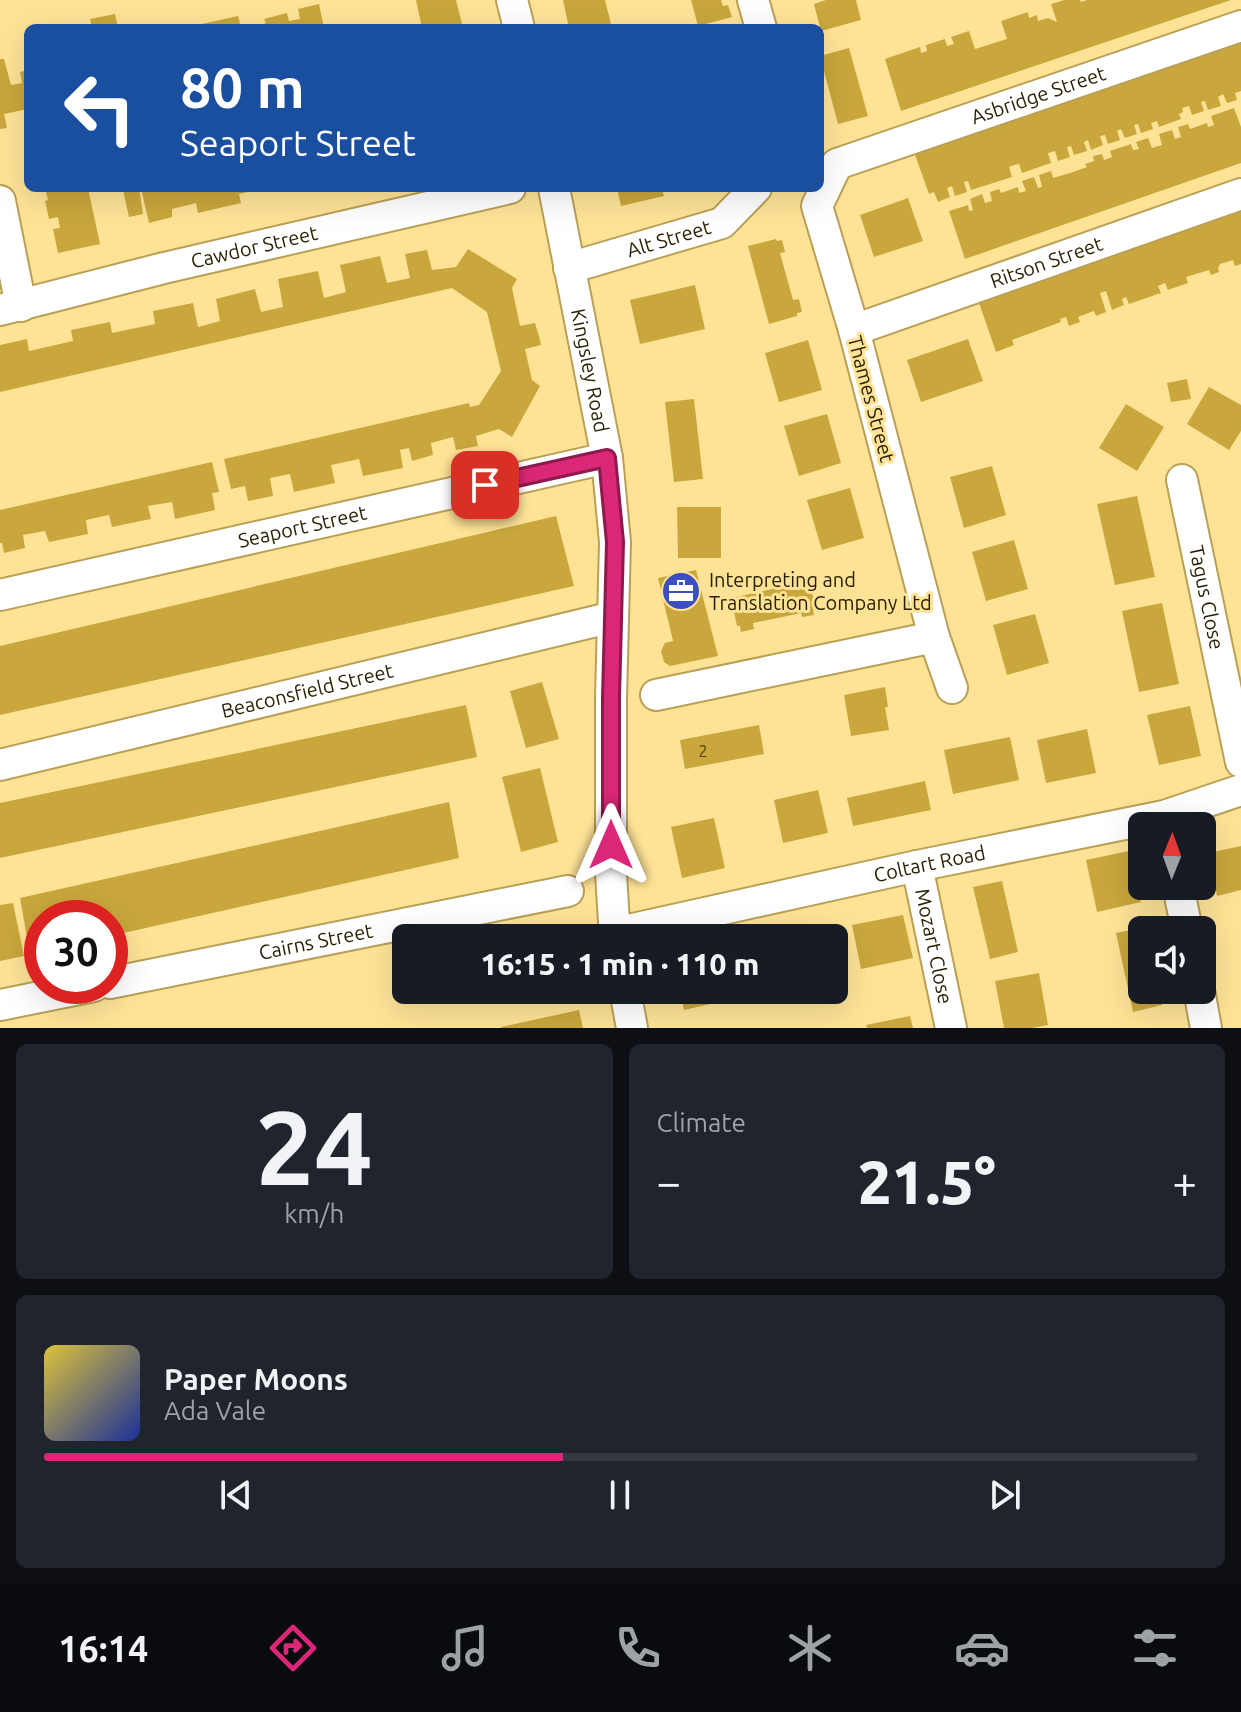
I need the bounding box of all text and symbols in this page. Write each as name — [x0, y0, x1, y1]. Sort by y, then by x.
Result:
icon: left — [48, 56, 152, 160]
text: 80 m — [180, 56, 305, 119]
street label: Asbridge Street — [968, 61, 1109, 128]
text: Seaport Street — [180, 122, 416, 163]
street label: Alt Street — [624, 215, 714, 261]
street label: Cawdor Street — [189, 221, 320, 272]
street label: Ritson Street — [987, 232, 1106, 292]
street label: Kingsley Road — [567, 307, 614, 434]
street label: Thames Street — [844, 333, 899, 465]
pin — [451, 451, 519, 519]
icon: arrive — [463, 463, 507, 507]
street label: Seaport Street — [236, 501, 369, 552]
street label: Tagus Close — [1185, 543, 1229, 651]
place label: Interpreting and Translation Company Ltd — [709, 568, 932, 614]
office icon: Interpreting and Translation Company Ltd — [660, 570, 702, 612]
street label: Beaconsfield Street — [219, 658, 395, 722]
house number: 2 — [698, 742, 708, 760]
position arrow — [569, 803, 653, 887]
north arrow — [1128, 812, 1216, 900]
map controls — [1128, 812, 1216, 1004]
street label: Coltart Road — [871, 840, 987, 886]
street label: Mozart Close — [911, 886, 958, 1006]
speed limit sign: 30 — [24, 900, 128, 1004]
button: sound — [1128, 916, 1216, 1004]
street label: Cairns Street — [257, 918, 375, 964]
text: 16:15 · 1 min · 110 m — [481, 947, 759, 981]
text: 24 — [256, 1088, 373, 1205]
text: Climate — [657, 1108, 746, 1137]
text: 21.5° — [858, 1148, 996, 1215]
text: − — [657, 1157, 681, 1206]
text: + — [1172, 1157, 1197, 1206]
text: km/h — [284, 1199, 344, 1228]
text: Paper Moons — [164, 1362, 348, 1396]
text: Ada Vale — [164, 1396, 266, 1425]
icon: previous — [214, 1473, 258, 1517]
icon: pause — [598, 1473, 642, 1517]
icon: next — [983, 1473, 1027, 1517]
icon: directions — [265, 1620, 321, 1676]
icon: music — [437, 1620, 493, 1676]
icon: phone — [610, 1620, 666, 1676]
icon: climate — [782, 1620, 838, 1676]
icon: car — [954, 1620, 1010, 1676]
icon: filters — [1127, 1620, 1183, 1676]
text: 16:14 — [58, 1628, 148, 1669]

